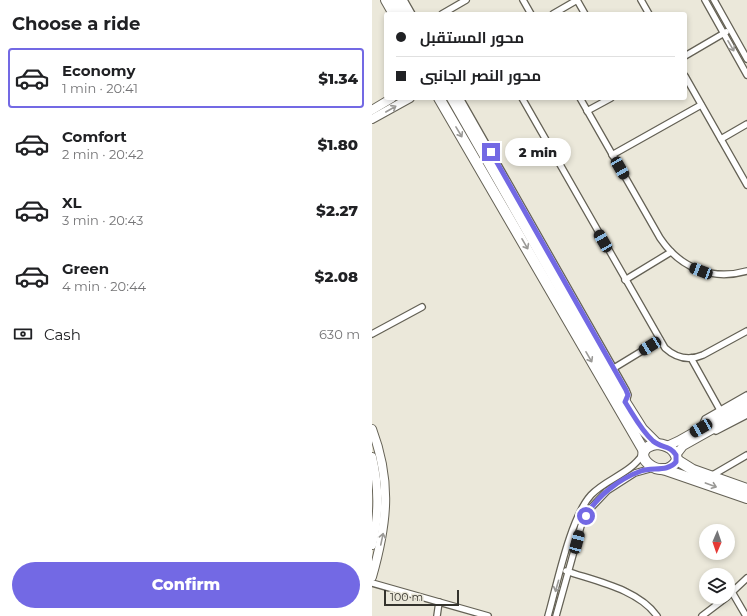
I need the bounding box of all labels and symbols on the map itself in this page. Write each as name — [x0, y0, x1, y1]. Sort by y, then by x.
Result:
one-way arrow — [727, 40, 735, 52]
one-way arrow — [385, 104, 397, 112]
one-way arrow — [456, 126, 464, 138]
callout: 2 min — [505, 138, 571, 166]
route end — [482, 143, 500, 161]
car — [609, 155, 631, 181]
car — [592, 228, 614, 254]
one-way arrow — [521, 238, 529, 250]
car — [688, 261, 714, 281]
car — [637, 335, 663, 357]
one-way arrow — [585, 351, 593, 363]
car — [688, 417, 714, 439]
one-way arrow — [705, 482, 717, 490]
route start — [577, 507, 595, 525]
north arrow — [699, 524, 735, 560]
car — [568, 529, 586, 555]
one-way arrow — [378, 533, 386, 546]
one-way arrow — [553, 579, 560, 592]
scale bar — [384, 588, 459, 607]

